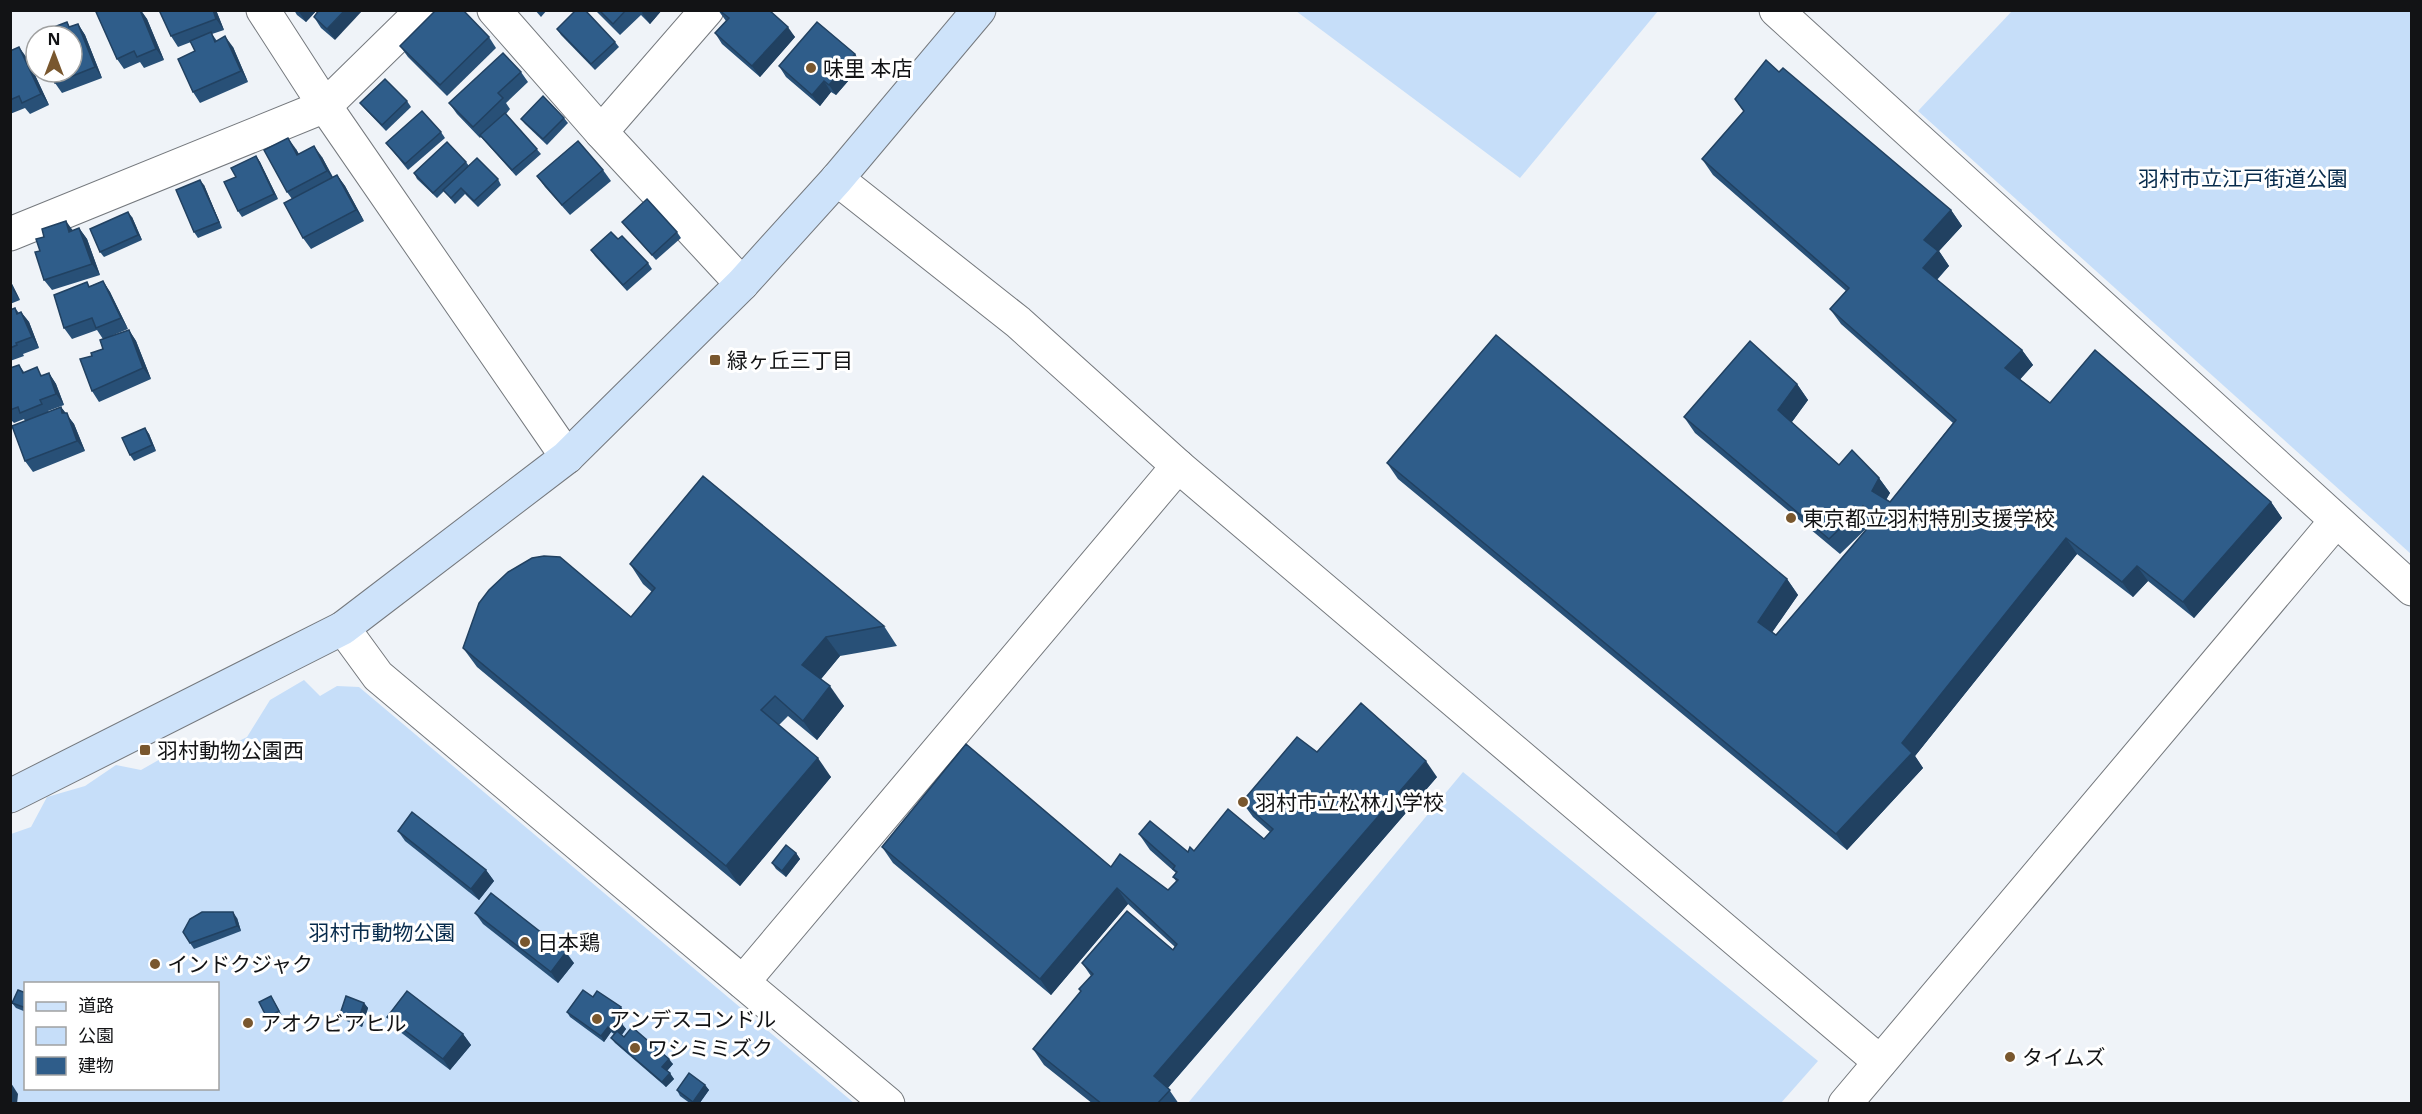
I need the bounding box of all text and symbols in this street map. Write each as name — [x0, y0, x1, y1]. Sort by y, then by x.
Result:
north arrow — [24, 24, 84, 84]
text: N — [47, 28, 61, 50]
place label: 味里 本店 — [823, 54, 912, 82]
marker: 味里 本店 — [804, 61, 818, 75]
park label: 羽村市立江戸街道公園 — [2138, 164, 2348, 192]
place label: 緑ヶ丘三丁目 — [727, 346, 853, 374]
marker: 緑ヶ丘三丁目 — [708, 353, 722, 367]
place label: 東京都立羽村特別支援学校 — [1803, 504, 2055, 532]
marker: 東京都立羽村特別支援学校 — [1784, 511, 1798, 525]
place label: 羽村動物公園西 — [157, 736, 304, 764]
marker: 羽村動物公園西 — [138, 743, 152, 757]
place label: 羽村市立松林小学校 — [1255, 788, 1444, 816]
marker: 羽村市立松林小学校 — [1236, 795, 1250, 809]
park label: 羽村市動物公園 — [309, 918, 456, 946]
place label: 日本鶏 — [537, 928, 600, 956]
marker: 日本鶏 — [518, 935, 532, 949]
place label: インドクジャク — [167, 950, 313, 978]
marker: インドクジャク — [148, 957, 162, 971]
legend — [24, 982, 219, 1090]
text: 道路 — [78, 993, 114, 1017]
place label: アンデスコンドル — [609, 1005, 776, 1033]
place label: アオクビアヒル — [260, 1009, 407, 1037]
marker: アンデスコンドル — [590, 1012, 604, 1026]
marker: アオクビアヒル — [241, 1016, 255, 1030]
text: 公園 — [78, 1023, 114, 1047]
place label: ワシミミズク — [647, 1034, 773, 1062]
marker: ワシミミズク — [628, 1041, 642, 1055]
place label: タイムズ — [2022, 1043, 2106, 1071]
marker: タイムズ — [2003, 1050, 2017, 1064]
text: 建物 — [78, 1053, 114, 1077]

